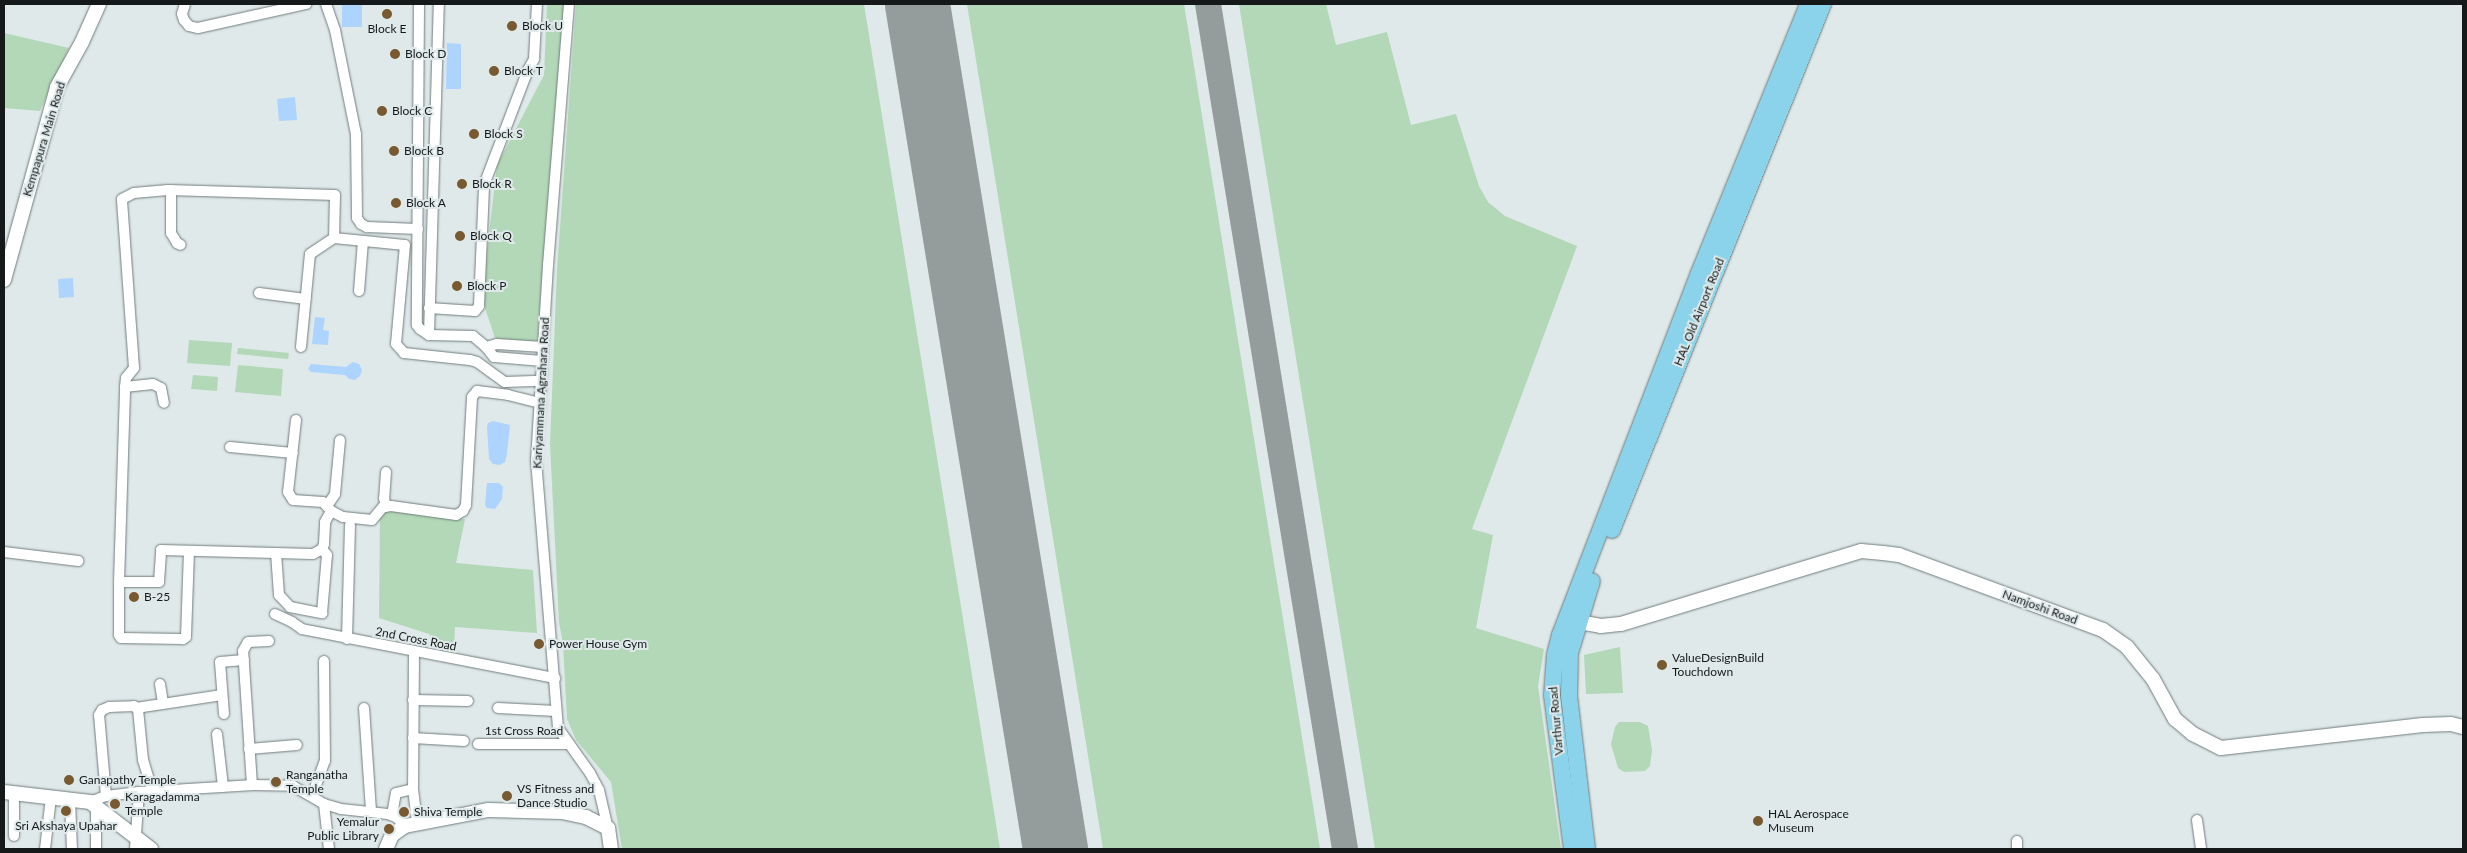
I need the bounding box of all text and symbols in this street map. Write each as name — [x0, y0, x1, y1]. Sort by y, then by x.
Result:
marker: Block E — [381, 8, 393, 20]
place label: Block U — [522, 19, 563, 33]
marker: Block U — [506, 20, 518, 32]
place label: Block E — [367, 22, 407, 36]
place label: Block D — [405, 47, 446, 61]
marker: Block D — [389, 48, 401, 60]
place label: Block T — [504, 64, 543, 78]
marker: Block T — [488, 65, 500, 77]
street label: Kempapura Main Road — [20, 80, 68, 198]
place label: Block C — [392, 104, 432, 118]
marker: Block C — [376, 105, 388, 117]
place label: Block S — [484, 127, 523, 141]
marker: Block S — [468, 128, 480, 140]
place label: Block B — [404, 144, 444, 158]
marker: Block B — [388, 145, 400, 157]
place label: Block R — [472, 177, 512, 191]
marker: Block R — [456, 178, 468, 190]
place label: Block A — [406, 196, 446, 210]
marker: Block A — [390, 197, 402, 209]
place label: Block Q — [470, 229, 512, 243]
marker: Block Q — [454, 230, 466, 242]
street label: HAL Old Airport Road — [1671, 256, 1727, 368]
place label: Block P — [467, 279, 506, 293]
marker: Block P — [451, 280, 463, 292]
street label: Kariyammana Agrahara Road — [530, 317, 552, 469]
street label: Namjoshi Road — [2000, 587, 2080, 627]
place label: B-25 — [144, 590, 170, 604]
marker: B-25 — [128, 591, 140, 603]
street label: 2nd Cross Road — [374, 624, 458, 654]
place label: Power House Gym — [549, 637, 647, 651]
marker: Power House Gym — [533, 638, 545, 650]
place label: ValueDesignBuild Touchdown — [1672, 651, 1764, 679]
marker: ValueDesignBuild Touchdown — [1656, 659, 1668, 671]
street label: Varthur Road — [1546, 686, 1566, 756]
street label: 1st Cross Road — [485, 724, 563, 738]
place label: Ranganatha Temple — [286, 768, 348, 796]
place label: Ganapathy Temple — [79, 773, 177, 787]
marker: Ganapathy Temple — [63, 774, 75, 786]
marker: Ranganatha Temple — [270, 776, 282, 788]
place label: VS Fitness and Dance Studio — [517, 782, 594, 810]
place label: Karagadamma Temple — [125, 790, 200, 818]
marker: VS Fitness and Dance Studio — [501, 790, 513, 802]
marker: Karagadamma Temple — [109, 798, 121, 810]
marker: Sri Akshaya Upahar — [60, 805, 72, 817]
place label: Shiva Temple — [414, 805, 483, 819]
marker: Shiva Temple — [398, 806, 410, 818]
place label: HAL Aerospace Museum — [1768, 807, 1850, 835]
place label: Yemalur Public Library — [307, 815, 379, 843]
marker: HAL Aerospace Museum — [1752, 815, 1764, 827]
place label: Sri Akshaya Upahar — [15, 819, 117, 833]
marker: Yemalur Public Library — [383, 823, 395, 835]

